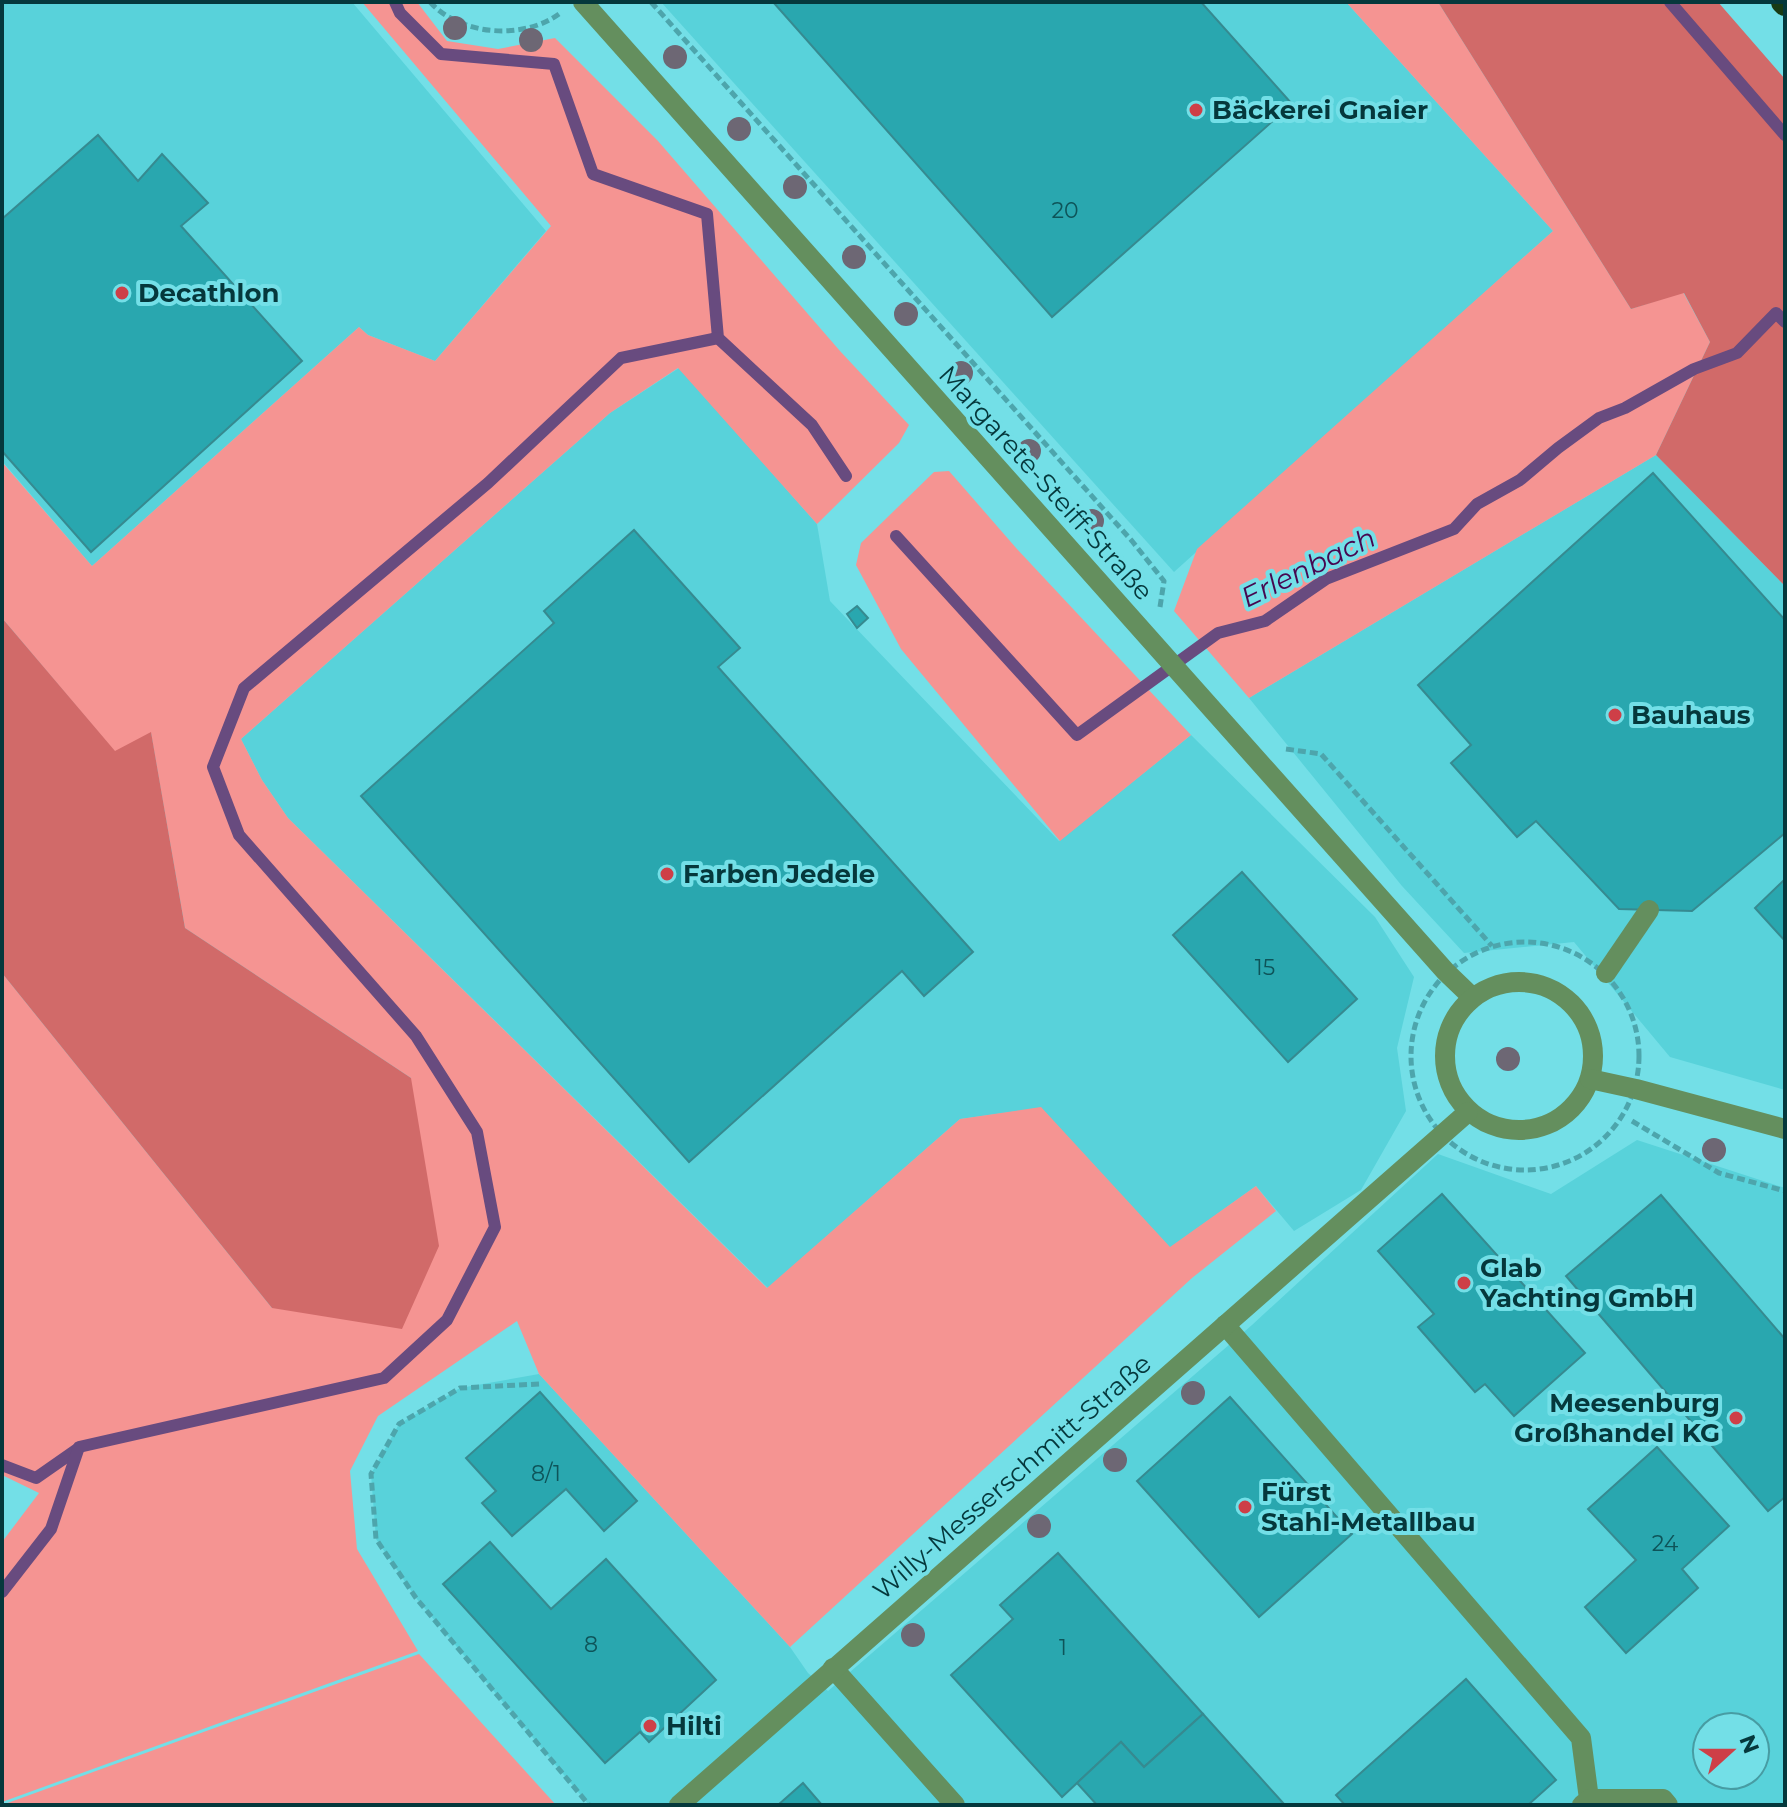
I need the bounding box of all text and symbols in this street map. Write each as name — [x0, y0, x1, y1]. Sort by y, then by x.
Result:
place label: Bäckerei Gnaier — [1212, 94, 1428, 126]
marker: Bäckerei Gnaier — [1187, 101, 1205, 119]
house number: 20 — [1051, 197, 1079, 224]
place label: Decathlon — [138, 277, 279, 309]
marker: Decathlon — [113, 284, 131, 302]
street label: Margarete-Steiff-Straße — [932, 359, 1160, 607]
water label: Erlenbach — [1235, 520, 1381, 614]
place label: Bauhaus — [1631, 699, 1751, 731]
marker: Bauhaus — [1606, 706, 1624, 724]
place label: Farben Jedele — [683, 858, 875, 890]
marker: Farben Jedele — [658, 865, 676, 883]
house number: 15 — [1255, 954, 1275, 981]
place label: Glab Yachting GmbH — [1479, 1252, 1694, 1314]
marker: Glab Yachting GmbH — [1455, 1274, 1473, 1292]
street label: Willy-Messerschmitt-Straße — [866, 1347, 1158, 1607]
place label: Meesenburg Großhandel KG — [1514, 1387, 1720, 1449]
marker: Meesenburg Großhandel KG — [1727, 1409, 1745, 1427]
house number: 8/1 — [531, 1460, 561, 1487]
place label: Fürst Stahl-Metallbau — [1261, 1476, 1476, 1538]
marker: Fürst Stahl-Metallbau — [1236, 1498, 1254, 1516]
house number: 24 — [1652, 1530, 1679, 1557]
house number: 8 — [584, 1631, 598, 1658]
house number: 1 — [1059, 1634, 1067, 1661]
place label: Hilti — [666, 1710, 722, 1742]
north arrow — [1691, 1711, 1771, 1791]
marker: Hilti — [641, 1717, 659, 1735]
text: N — [1733, 1731, 1765, 1757]

